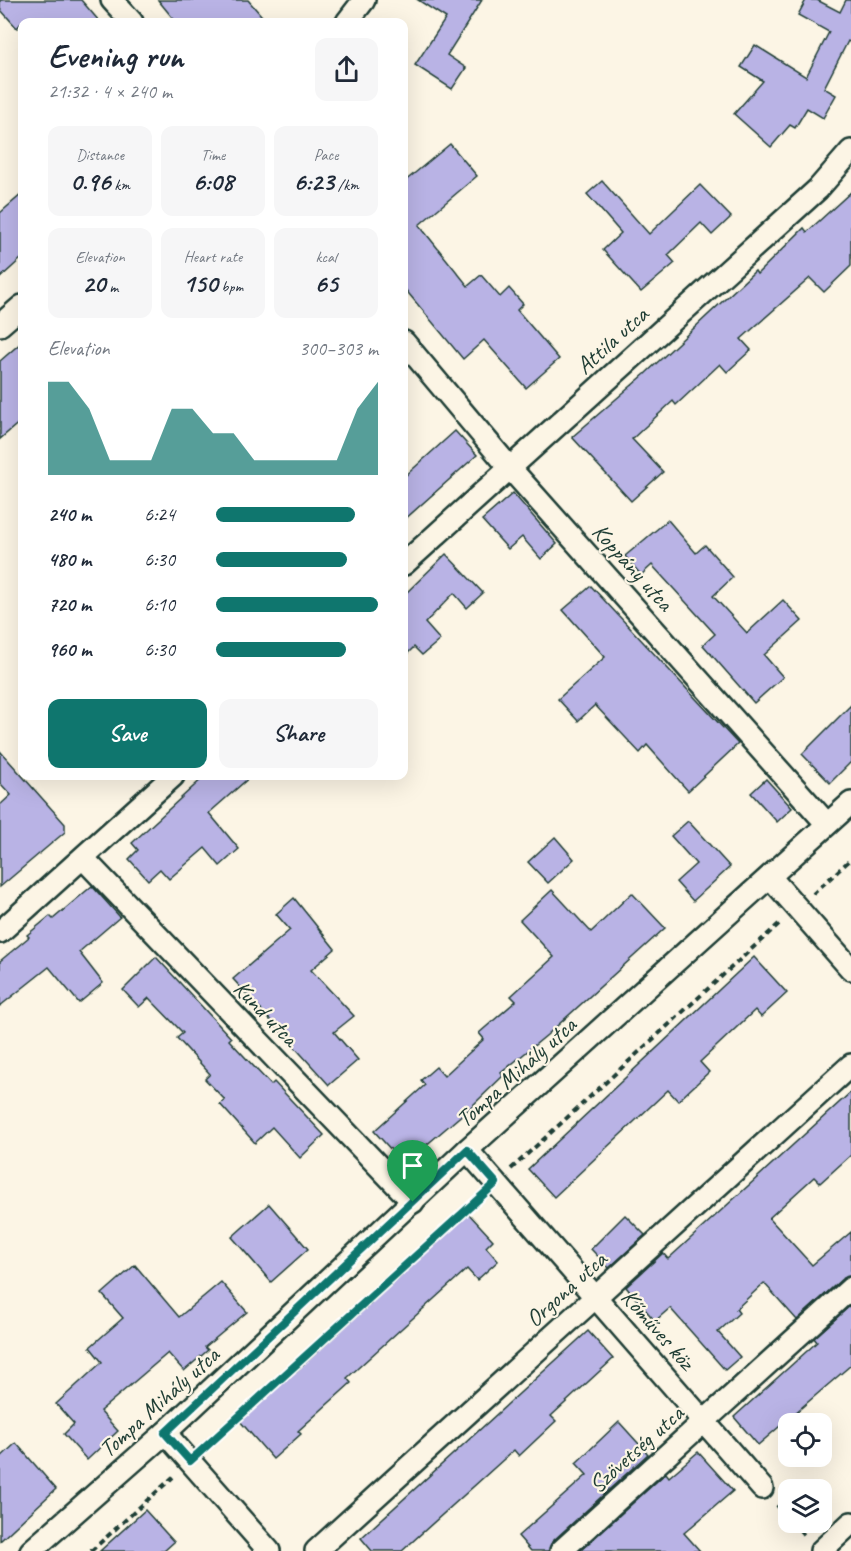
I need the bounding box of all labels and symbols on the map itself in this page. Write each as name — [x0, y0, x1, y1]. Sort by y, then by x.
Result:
street label: Attila utca — [569, 299, 656, 380]
street label: Koppány utca — [586, 517, 681, 618]
street label: Kund utca — [227, 974, 306, 1054]
street label: Tompa Mihály utca — [450, 1009, 583, 1134]
pin — [387, 1140, 438, 1202]
street label: Orgona utca — [519, 1244, 614, 1333]
street label: Kőműves köz — [615, 1282, 703, 1377]
street label: Tompa Mihály utca — [93, 1339, 226, 1464]
street label: Szövetség utca — [582, 1398, 691, 1499]

